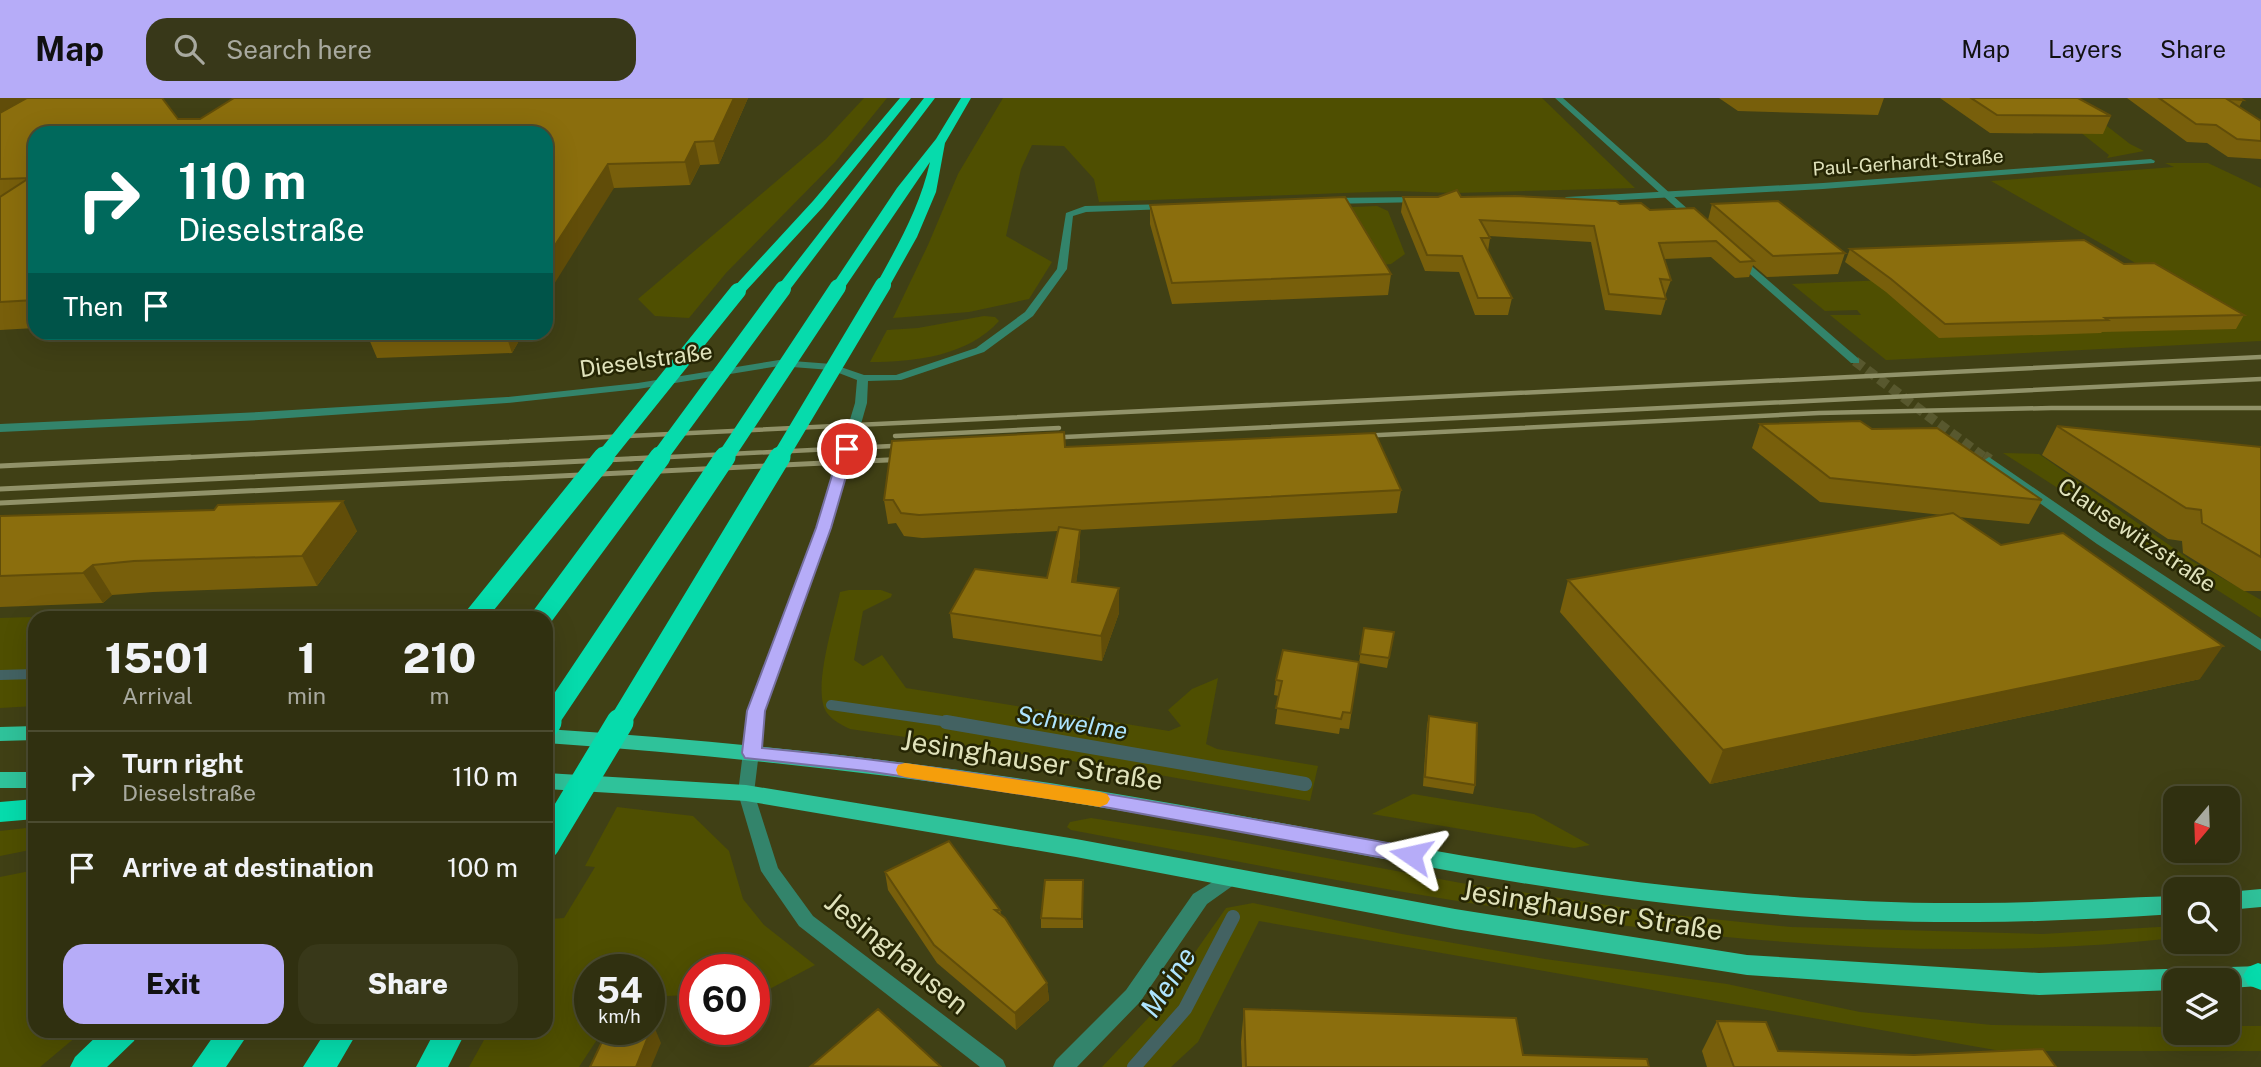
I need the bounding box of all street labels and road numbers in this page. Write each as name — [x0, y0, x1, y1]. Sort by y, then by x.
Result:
street label: Paul-Gerhardt-Straße — [1812, 144, 2004, 180]
street label: Dieselstraße — [578, 337, 714, 382]
street label: Clausewitzstraße — [2053, 472, 2222, 598]
street label: Jesinghauser Straße — [899, 723, 1165, 796]
street label: Jesinghauser Straße — [1459, 873, 1725, 946]
street label: Jesinghausen — [819, 885, 976, 1021]

